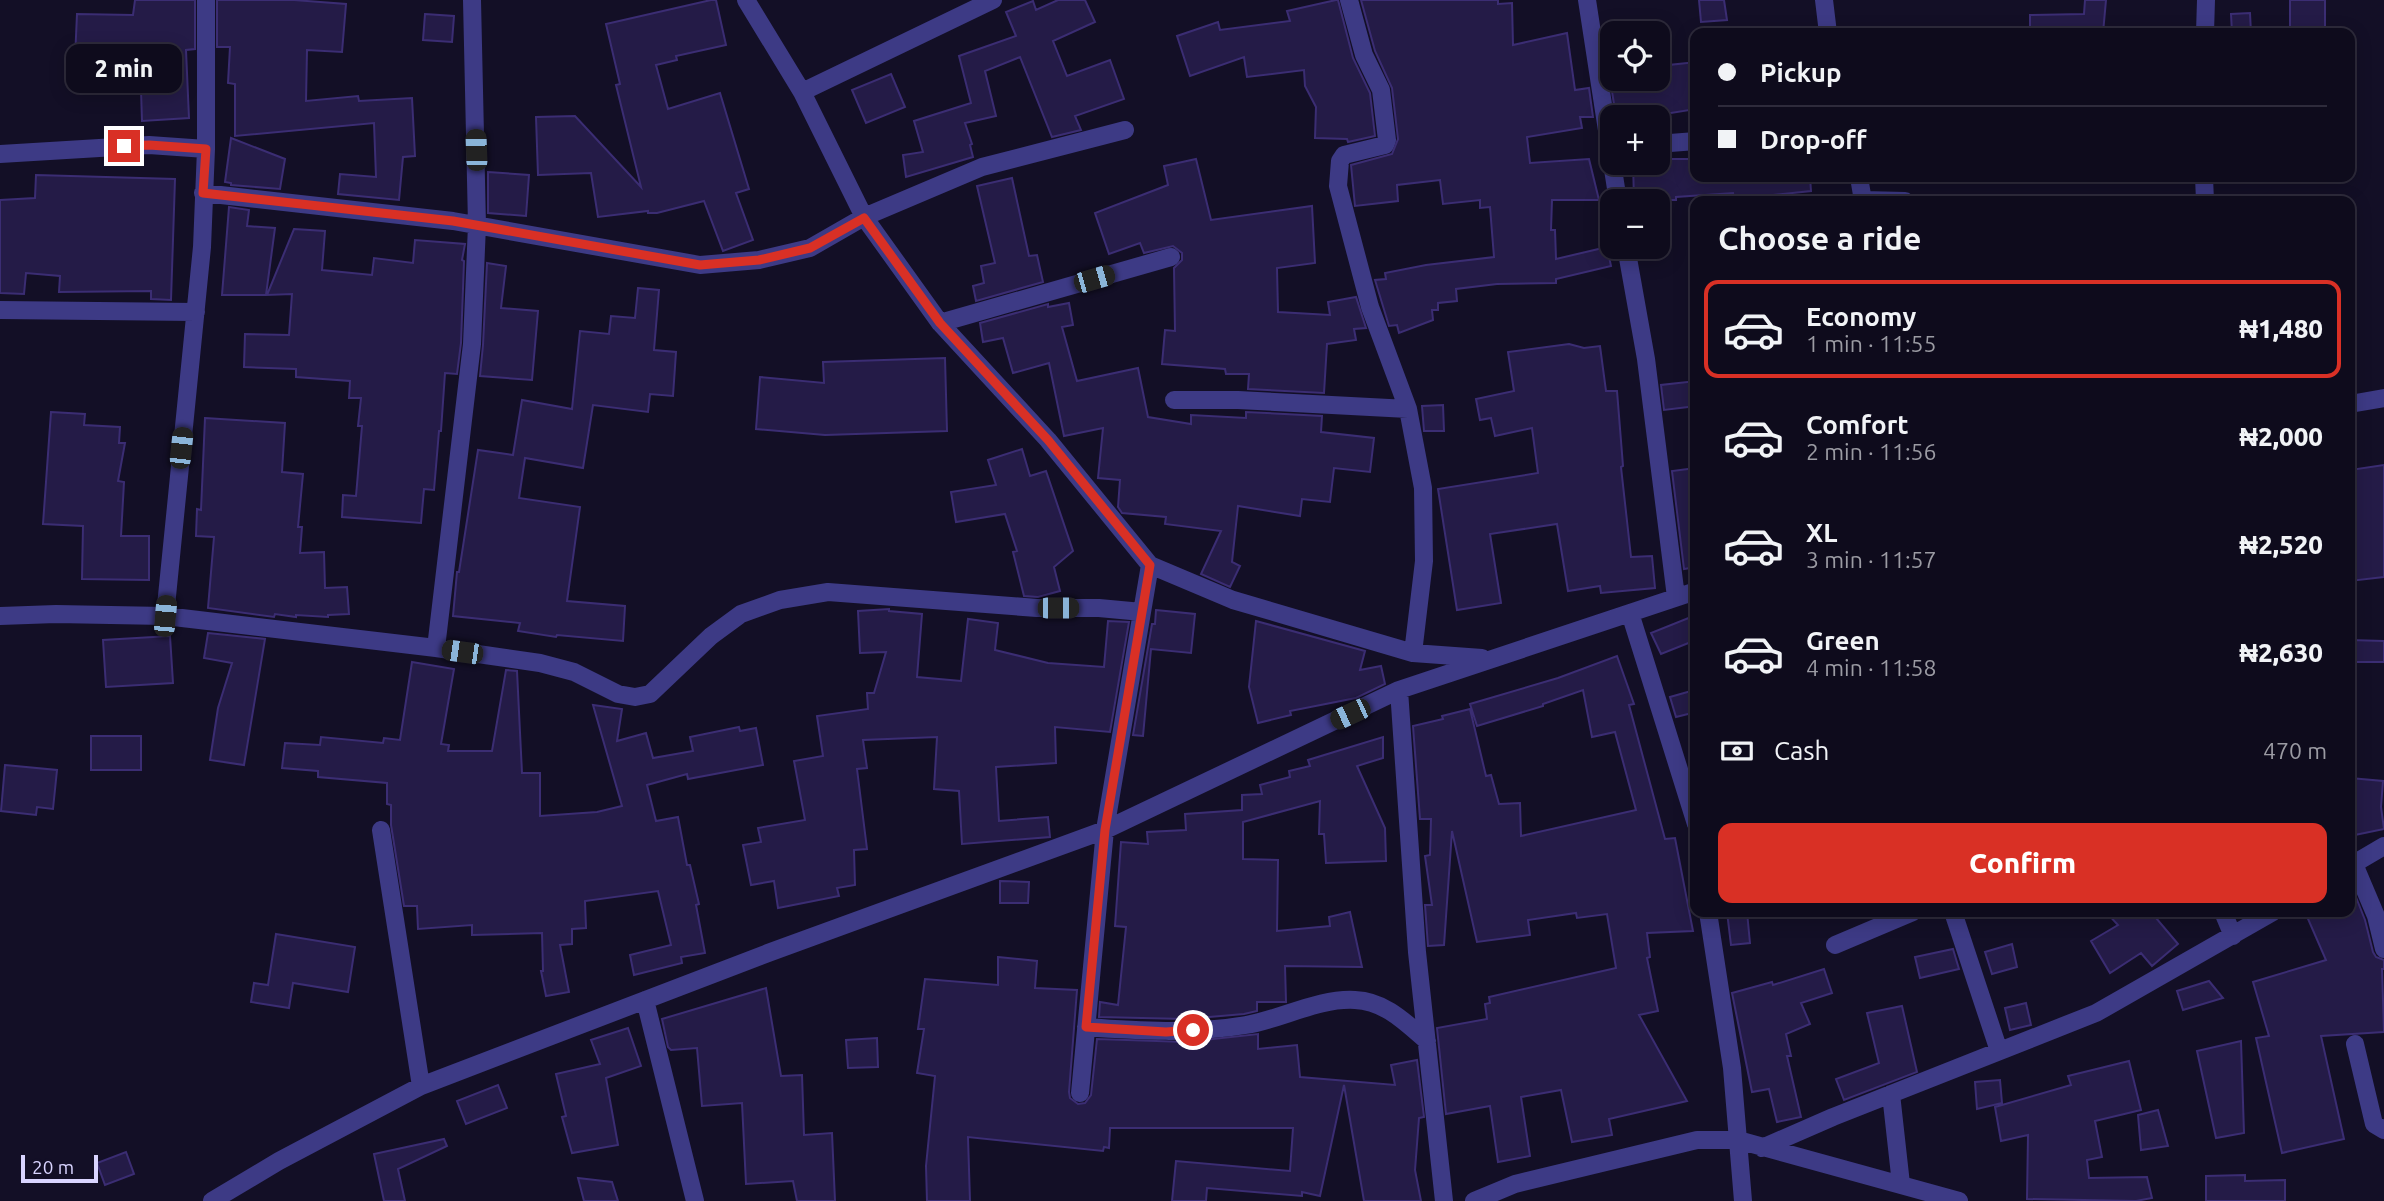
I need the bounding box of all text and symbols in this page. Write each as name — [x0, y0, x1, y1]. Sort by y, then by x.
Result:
map controls — [1600, 21, 1670, 259]
button: locate — [1600, 21, 1670, 91]
callout: 2 min — [66, 44, 182, 94]
text: 2 min — [95, 56, 153, 81]
text: Pickup — [1760, 58, 1842, 87]
button: + — [1600, 105, 1670, 175]
text: Drop-off — [1760, 125, 1867, 154]
car — [465, 129, 488, 171]
route end — [108, 130, 140, 162]
button: − — [1600, 189, 1670, 259]
text: Choose a ride — [1718, 220, 1921, 256]
car — [1071, 263, 1118, 295]
icon: car — [1722, 298, 1785, 361]
text: Economy — [1806, 302, 1916, 331]
text: ₦1,480 — [2239, 314, 2323, 343]
text: 1 min · 11:55 — [1806, 331, 1937, 356]
icon: car — [1722, 406, 1785, 469]
text: Comfort — [1806, 410, 1909, 439]
text: ₦2,000 — [2239, 422, 2323, 451]
car — [169, 426, 194, 470]
text: 2 min · 11:56 — [1806, 439, 1937, 464]
icon: car — [1722, 514, 1785, 577]
text: XL — [1806, 518, 1837, 547]
text: ₦2,520 — [2239, 530, 2323, 559]
text: 3 min · 11:57 — [1806, 547, 1937, 572]
car — [153, 594, 178, 638]
car — [1038, 598, 1080, 619]
icon: car — [1722, 622, 1785, 685]
text: Green — [1806, 626, 1880, 655]
text: ₦2,630 — [2239, 638, 2323, 667]
car — [440, 639, 485, 665]
text: 4 min · 11:58 — [1806, 655, 1937, 680]
car — [1327, 696, 1374, 732]
icon: cash — [1718, 732, 1756, 770]
text: Cash — [1774, 736, 1829, 765]
text: 470 m — [2263, 738, 2327, 763]
button: Confirm — [1718, 823, 2327, 903]
route start — [1177, 1014, 1209, 1046]
scale bar — [21, 1152, 98, 1184]
text: 20 m — [32, 1156, 74, 1178]

